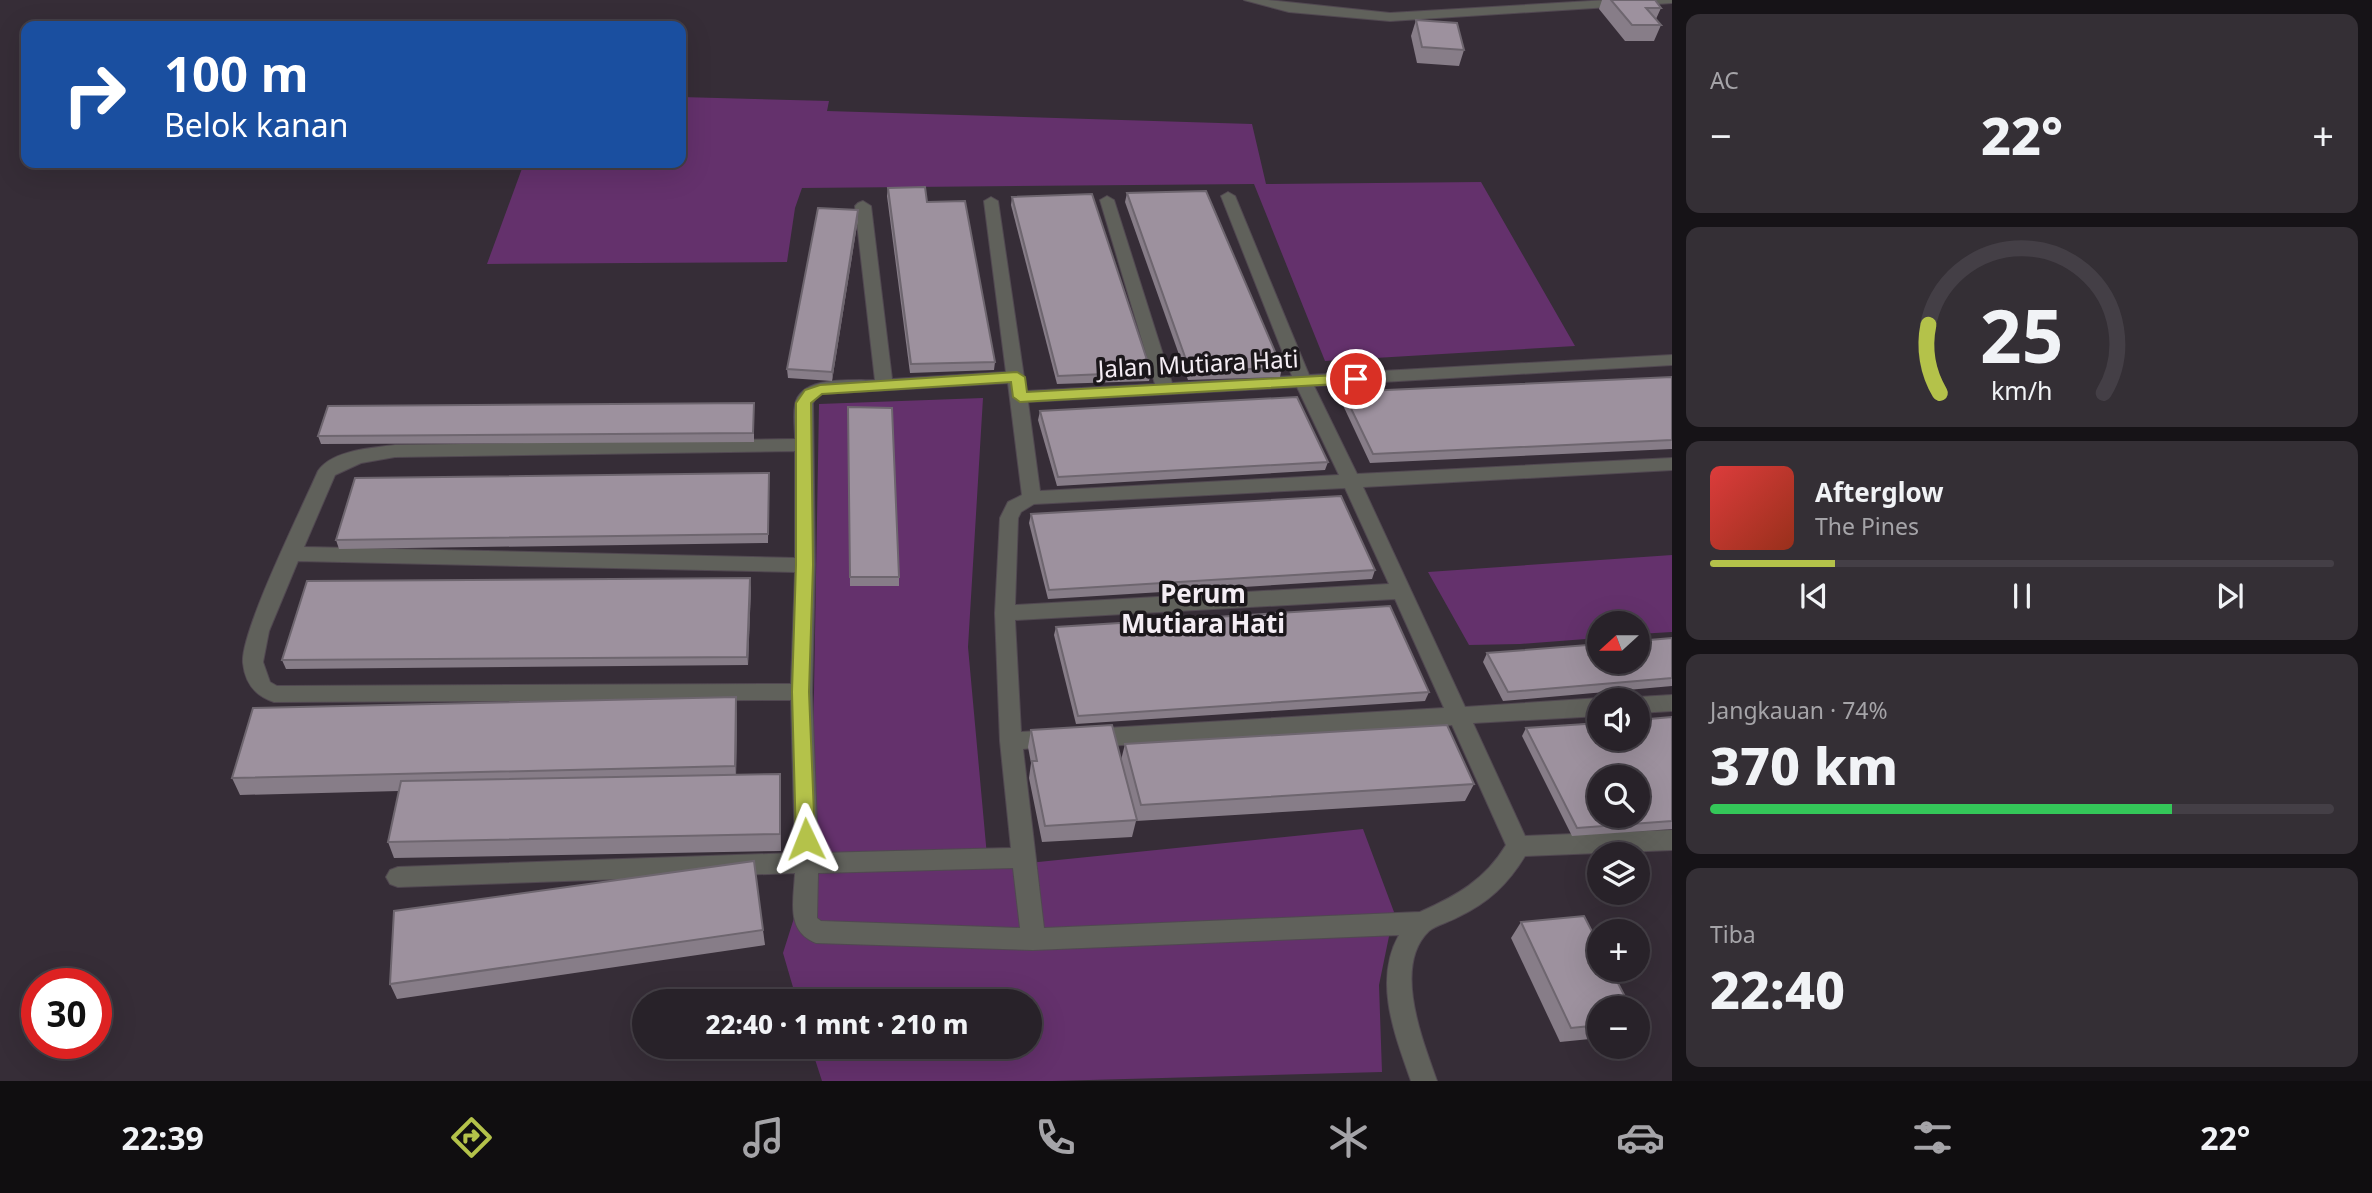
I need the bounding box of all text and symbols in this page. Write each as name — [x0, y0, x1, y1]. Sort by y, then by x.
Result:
text: 100 m — [164, 40, 309, 106]
icon: right — [49, 49, 140, 140]
text: AC — [1710, 64, 1739, 96]
text: 22° — [1981, 99, 2063, 170]
text: Belok kanan — [164, 103, 348, 146]
text: − — [1710, 109, 1732, 161]
text: + — [2312, 109, 2334, 161]
text: 25 — [1980, 286, 2064, 385]
street label: Jalan Mutiara Hati — [1095, 341, 1299, 385]
pin — [1326, 349, 1386, 409]
icon: arrive — [1337, 360, 1375, 398]
text: km/h — [1991, 373, 2053, 407]
text: Afterglow — [1815, 474, 1943, 510]
text: The Pines — [1815, 510, 1919, 542]
district label: Perum Mutiara Hati — [1121, 575, 1285, 641]
icon: previous — [1795, 577, 1833, 615]
icon: pause — [2003, 577, 2041, 615]
icon: next — [2211, 577, 2249, 615]
north arrow — [1587, 611, 1650, 674]
map controls — [1587, 611, 1650, 1059]
button: sound — [1587, 688, 1650, 751]
text: Jangkauan · 74% — [1710, 694, 1888, 726]
text: 370 km — [1710, 729, 1898, 800]
button: search — [1587, 765, 1650, 828]
position arrow — [769, 802, 843, 876]
button: layers — [1587, 842, 1650, 905]
text: Tiba — [1710, 918, 1756, 950]
button: + — [1587, 919, 1650, 982]
text: 22:40 — [1710, 953, 1845, 1024]
speed limit sign: 30 — [21, 968, 112, 1059]
button: − — [1587, 996, 1650, 1059]
text: 22:40 · 1 mnt · 210 m — [705, 1006, 969, 1042]
icon: directions — [447, 1113, 496, 1162]
icon: music — [739, 1113, 788, 1162]
icon: phone — [1031, 1113, 1080, 1162]
icon: climate — [1324, 1113, 1373, 1162]
icon: car — [1616, 1113, 1665, 1162]
icon: filters — [1908, 1113, 1957, 1162]
text: 22:39 — [122, 1116, 204, 1159]
text: 22° — [2200, 1116, 2250, 1159]

